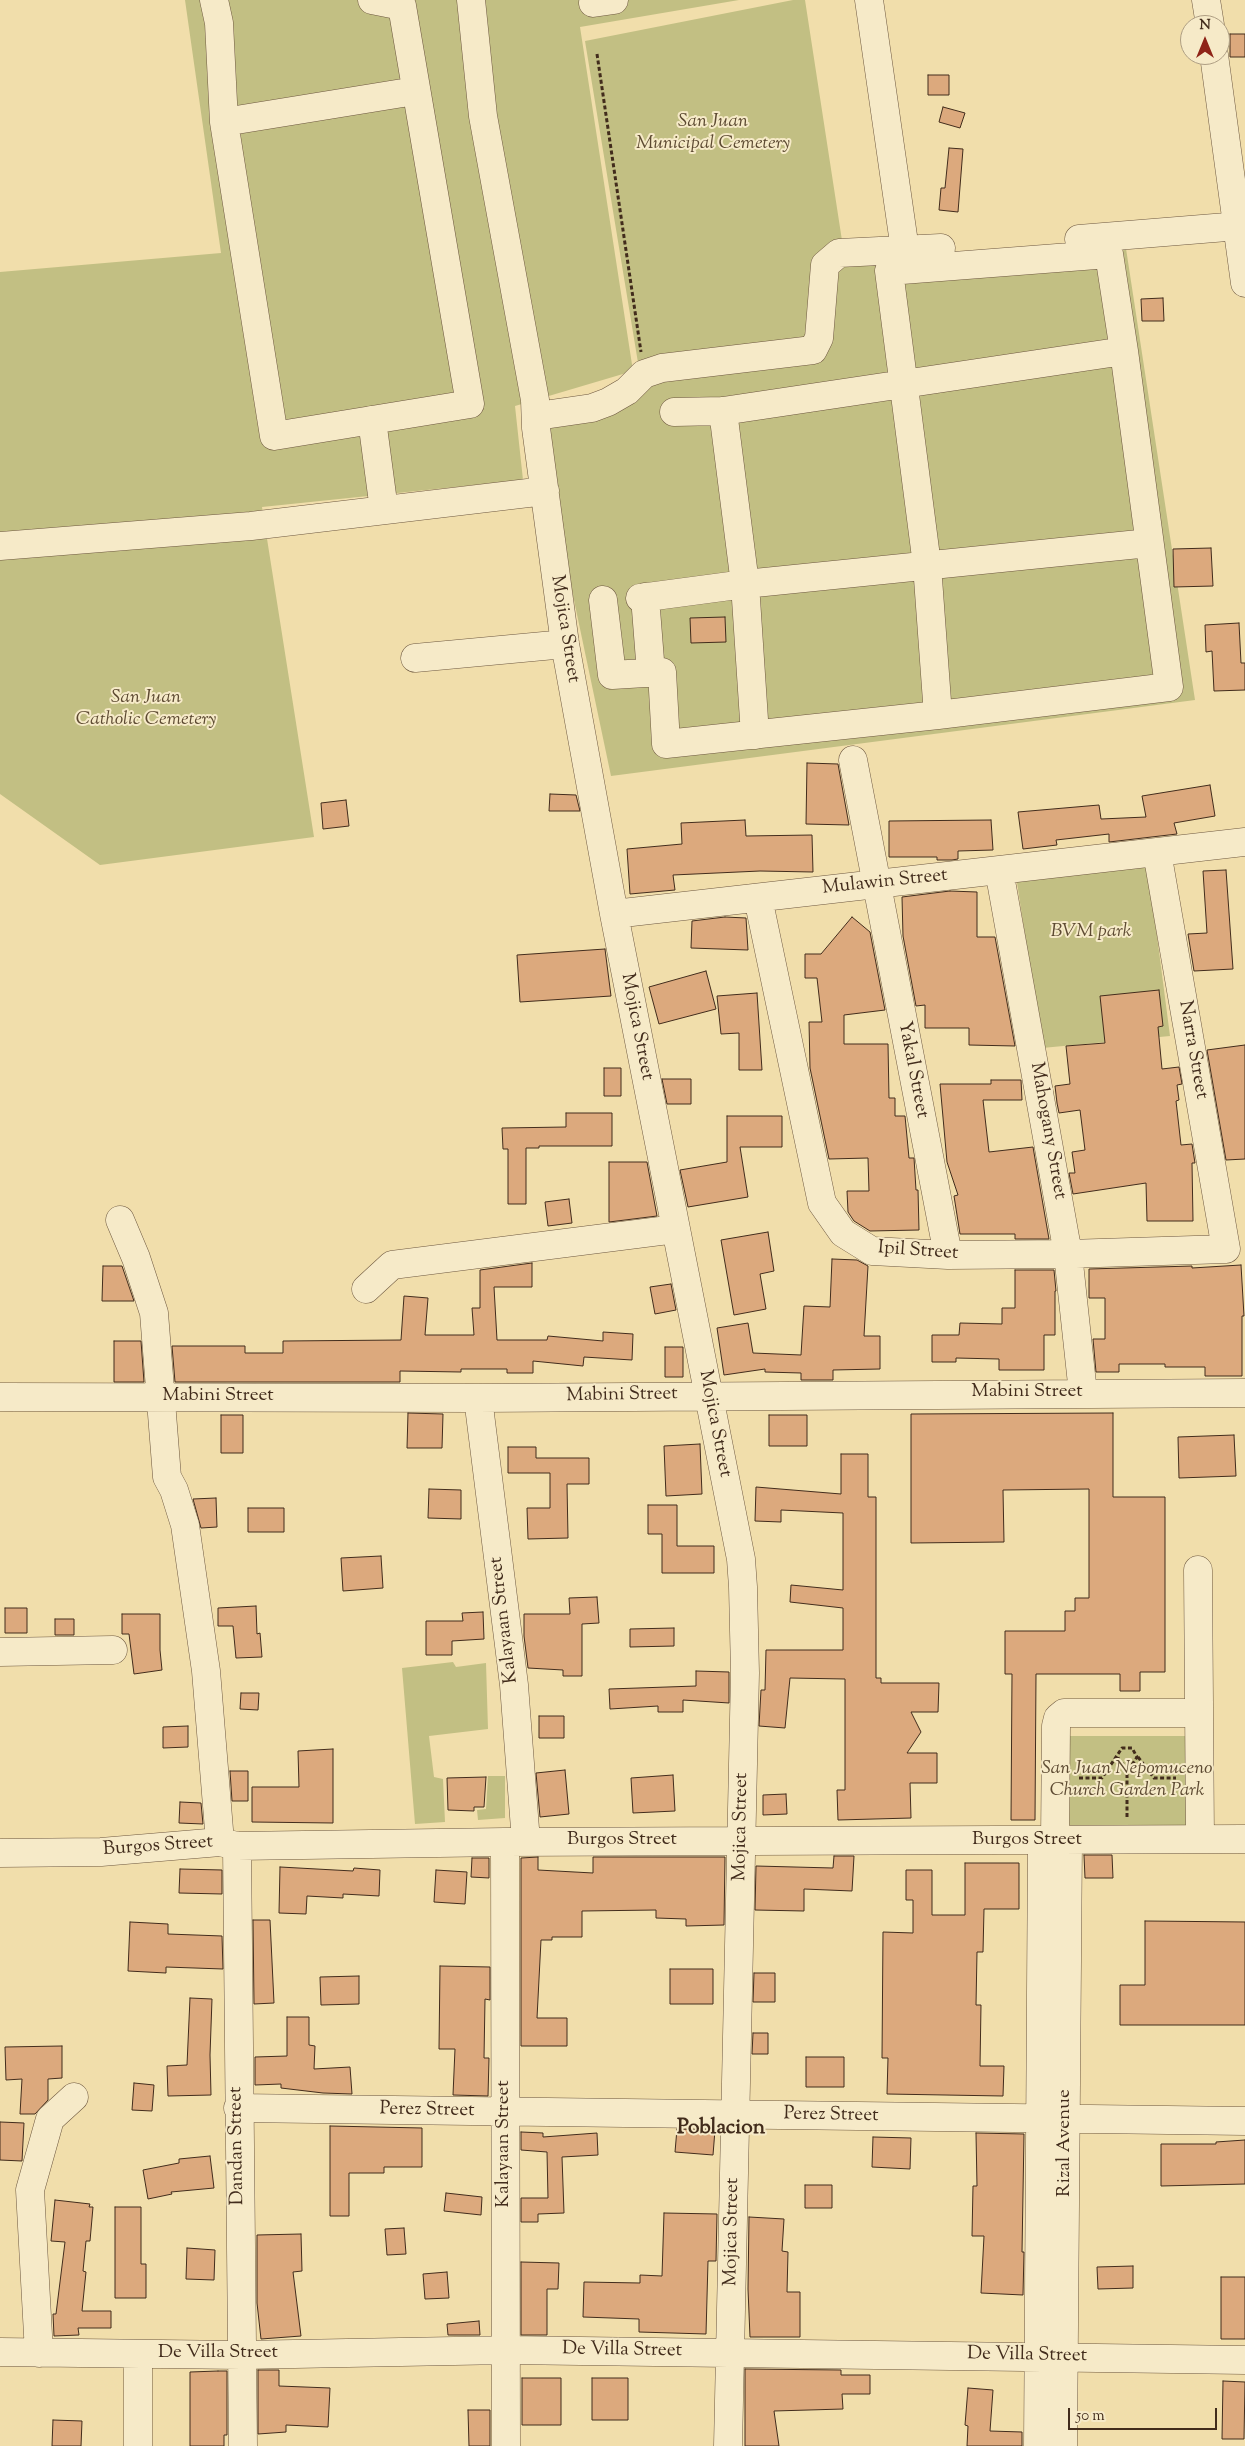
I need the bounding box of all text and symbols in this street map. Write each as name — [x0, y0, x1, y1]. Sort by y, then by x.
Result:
north arrow — [1180, 15, 1230, 65]
text: N — [1199, 16, 1211, 36]
park label: San Juan Municipal Cemetery — [636, 112, 790, 156]
street label: Mojica Street — [544, 574, 584, 684]
park label: San Juan Catholic Cemetery — [76, 688, 216, 732]
street label: Mulawin Street — [821, 865, 949, 901]
park label: BVM park — [1051, 922, 1131, 944]
street label: Mojica Street — [614, 972, 658, 1082]
street label: Narra Street — [1172, 999, 1212, 1101]
street label: Yakal Street — [891, 1019, 933, 1121]
street label: Mahogany Street — [1024, 1061, 1070, 1201]
street label: Ipil Street — [877, 1238, 959, 1266]
street label: Mojica Street — [692, 1369, 736, 1479]
street label: Mabini Street — [971, 1382, 1083, 1404]
street label: Mabini Street — [566, 1384, 678, 1408]
street label: Mabini Street — [162, 1386, 274, 1408]
street label: Kalayaan Street — [486, 1555, 524, 1685]
park label: San Juan Nepomuceno Church Garden Park — [1041, 1759, 1213, 1803]
street label: Mojica Street — [730, 1773, 754, 1881]
street label: Burgos Street — [567, 1830, 677, 1852]
street label: Burgos Street — [972, 1830, 1082, 1852]
street label: Burgos Street — [102, 1832, 214, 1862]
street label: Kalayaan Street — [494, 2080, 516, 2208]
street label: Dandan Street — [226, 2086, 250, 2206]
street label: Rizal Avenue — [1055, 2089, 1077, 2197]
street label: Perez Street — [379, 2099, 475, 2123]
street label: Perez Street — [783, 2104, 879, 2128]
district label: Poblacion — [677, 2116, 765, 2142]
street label: Mojica Street — [721, 2178, 745, 2286]
street label: De Villa Street — [562, 2339, 682, 2363]
street label: De Villa Street — [158, 2343, 278, 2365]
street label: De Villa Street — [967, 2344, 1087, 2368]
scale bar — [1070, 2398, 1219, 2430]
text: 50 m — [1076, 2406, 1105, 2427]

